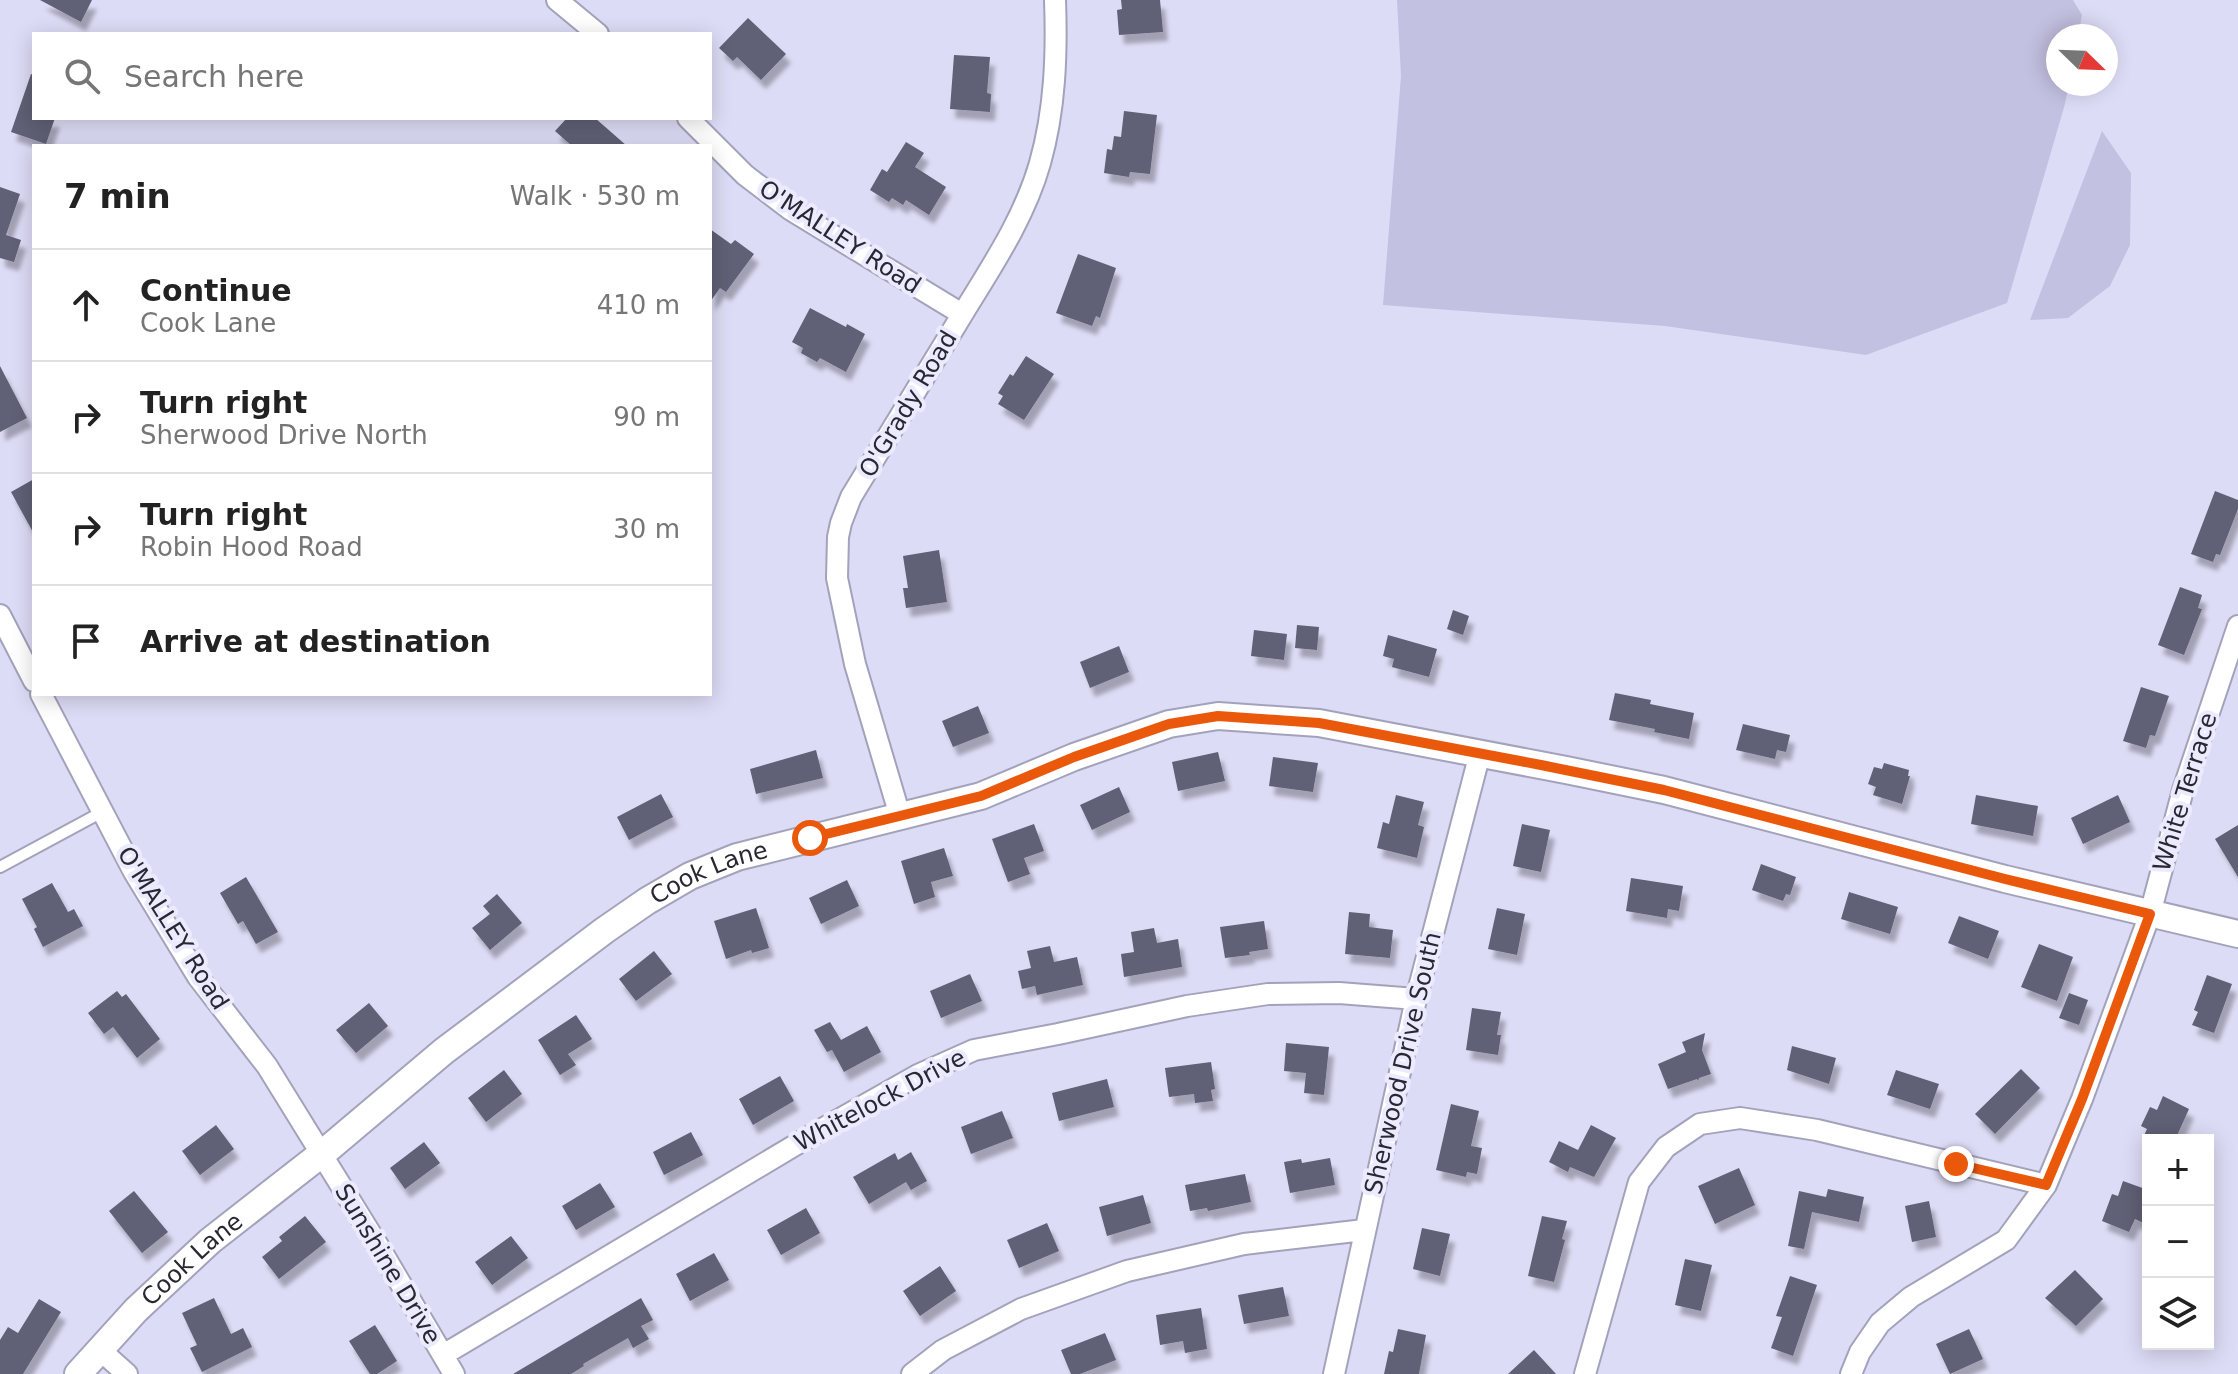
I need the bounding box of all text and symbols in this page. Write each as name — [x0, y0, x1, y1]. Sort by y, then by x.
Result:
north arrow — [2046, 24, 2118, 96]
search box — [32, 32, 712, 120]
icon: search — [60, 54, 104, 98]
text: Search here — [124, 59, 304, 94]
street label: O'MALLEY Road — [754, 174, 926, 300]
text: 7 min — [64, 176, 171, 216]
text: Walk · 530 m — [510, 181, 680, 211]
text: Continue — [140, 273, 292, 308]
icon: ahead — [64, 283, 108, 327]
text: 410 m — [597, 290, 680, 320]
text: Cook Lane — [140, 308, 276, 338]
street label: O'Grady Road — [853, 326, 963, 482]
text: Turn right — [140, 385, 307, 420]
icon: right — [64, 395, 108, 439]
text: 90 m — [613, 402, 680, 432]
text: Sherwood Drive North — [140, 420, 428, 450]
text: Turn right — [140, 497, 307, 532]
icon: right — [64, 507, 108, 551]
text: 30 m — [613, 514, 680, 544]
text: Robin Hood Road — [140, 532, 363, 562]
icon: arrive — [64, 619, 108, 663]
text: Arrive at destination — [140, 624, 491, 659]
street label: White Terrace — [2148, 709, 2222, 875]
route start — [792, 820, 828, 856]
street label: Cook Lane — [645, 836, 770, 910]
street label: O'MALLEY Road — [112, 841, 234, 1015]
street label: Sherwood Drive South — [1359, 929, 1447, 1197]
street label: Whitelock Drive — [790, 1043, 970, 1157]
map controls — [2142, 1134, 2214, 1350]
button: + — [2142, 1134, 2214, 1206]
route end — [1938, 1146, 1974, 1182]
street label: Sunshine Drive — [329, 1179, 447, 1349]
button: − — [2142, 1206, 2214, 1278]
street label: Cook Lane — [136, 1207, 248, 1312]
button: layers — [2142, 1278, 2214, 1350]

